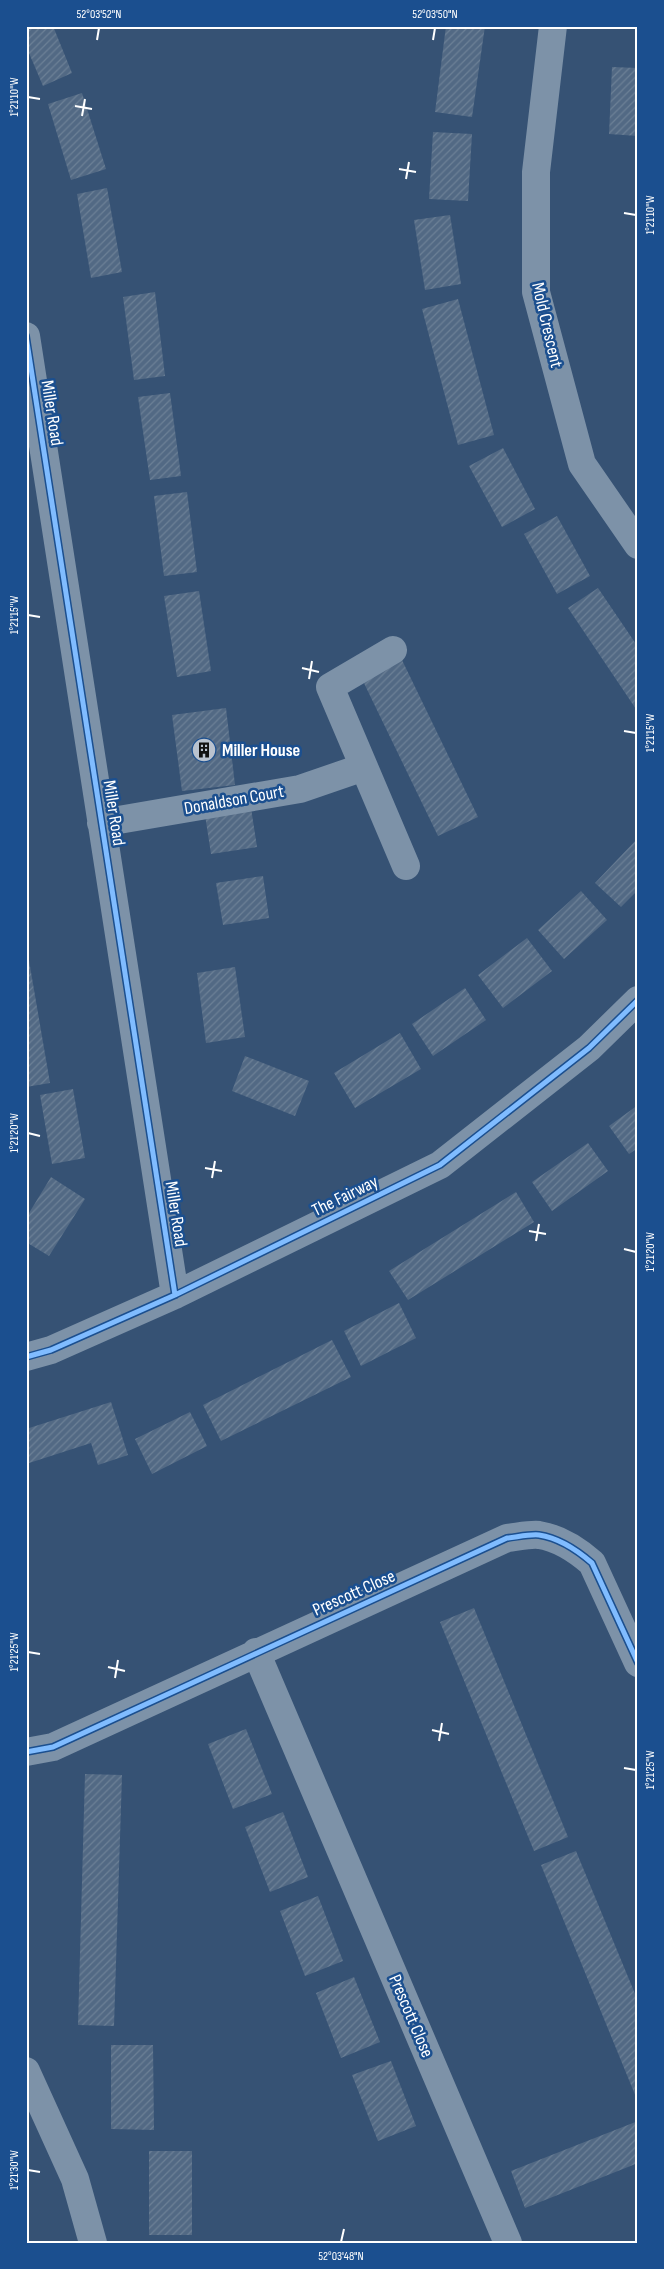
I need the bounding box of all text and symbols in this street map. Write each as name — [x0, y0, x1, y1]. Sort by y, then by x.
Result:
text: 52°03'52"N — [77, 7, 121, 22]
text: 52°03'50"N — [412, 7, 458, 22]
text: 1°21'10"W — [7, 77, 22, 116]
text: 1°21'10"W — [643, 195, 658, 234]
street label: Mold Crescent — [527, 280, 567, 370]
street label: Miller Road — [36, 379, 68, 447]
text: 1°21'15"W — [7, 596, 22, 634]
text: 1°21'15"W — [643, 714, 658, 752]
building icon: Miller House — [191, 737, 217, 763]
place label: Miller House — [222, 740, 300, 761]
street label: Miller Road — [98, 779, 130, 847]
street label: Donaldson Court — [183, 781, 286, 819]
text: 1°21'20"W — [7, 1113, 22, 1153]
street label: The Fairway — [309, 1171, 381, 1221]
street label: Miller Road — [160, 1180, 192, 1248]
text: 1°21'20"W — [643, 1232, 658, 1272]
street label: Prescott Close — [310, 1566, 398, 1620]
text: 1°21'25"W — [7, 1632, 22, 1672]
text: 1°21'25"W — [643, 1750, 658, 1790]
street label: Prescott Close — [384, 1971, 438, 2061]
text: 1°21'30"W — [7, 2150, 22, 2190]
text: 52°03'48"N — [318, 2249, 364, 2264]

